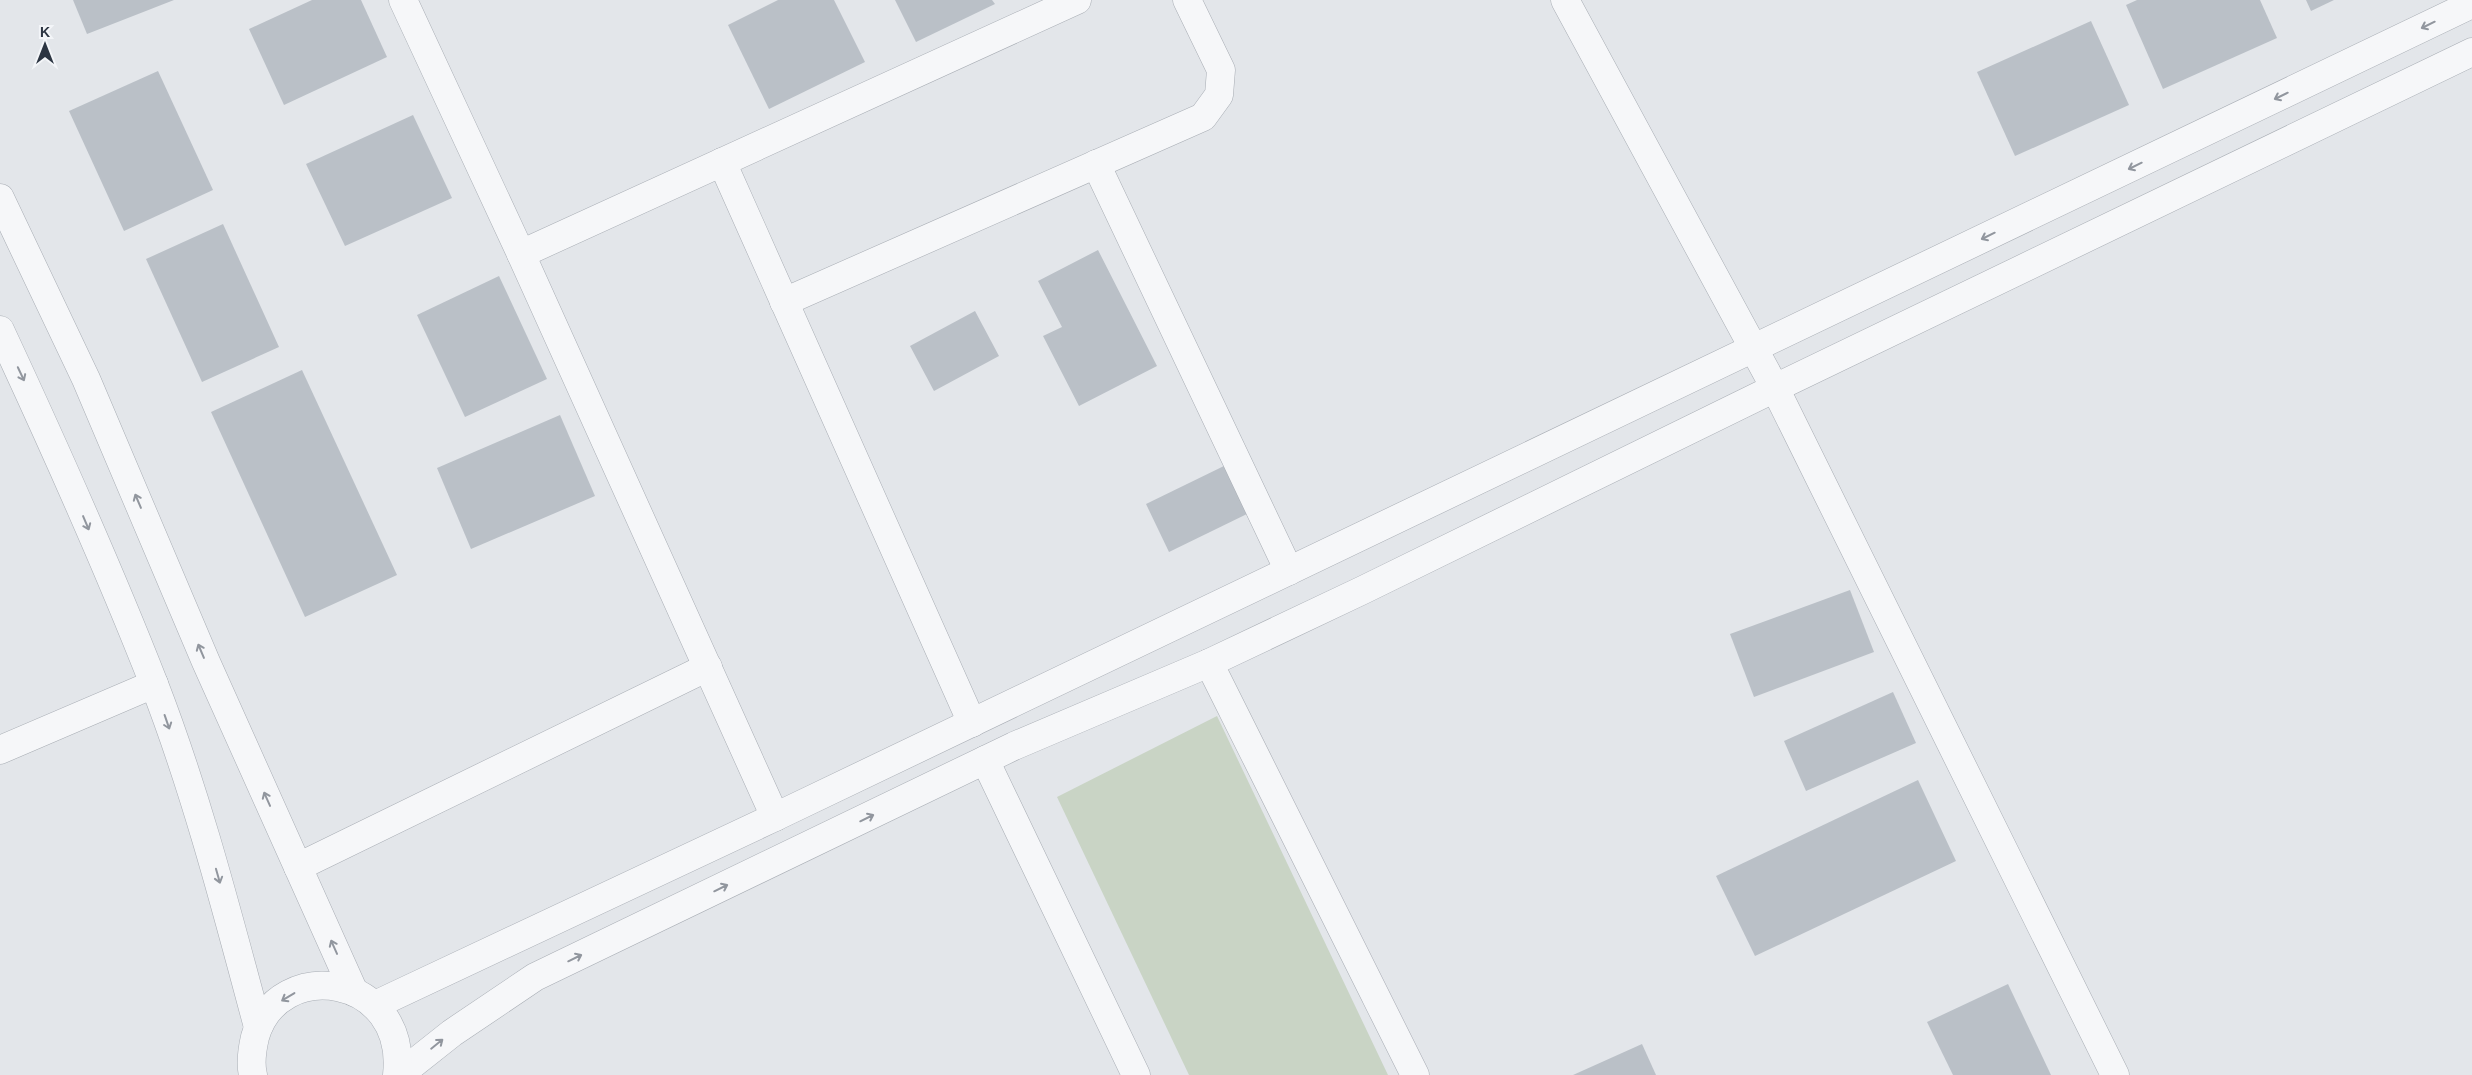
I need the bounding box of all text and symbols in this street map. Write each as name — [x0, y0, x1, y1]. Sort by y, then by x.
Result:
north arrow — [20, 20, 70, 70]
one-way arrow — [2421, 21, 2436, 31]
text: K — [40, 24, 50, 40]
one-way arrow — [2274, 91, 2289, 101]
one-way arrow — [2128, 161, 2143, 171]
one-way arrow — [1981, 232, 1996, 241]
one-way arrow — [16, 366, 26, 381]
one-way arrow — [132, 494, 142, 509]
one-way arrow — [82, 515, 91, 530]
one-way arrow — [196, 644, 205, 659]
one-way arrow — [162, 714, 172, 730]
one-way arrow — [262, 792, 272, 807]
one-way arrow — [860, 812, 875, 822]
one-way arrow — [214, 868, 223, 884]
one-way arrow — [713, 883, 728, 893]
one-way arrow — [329, 940, 339, 955]
one-way arrow — [567, 953, 582, 963]
one-way arrow — [281, 992, 295, 1002]
one-way arrow — [430, 1039, 443, 1050]

